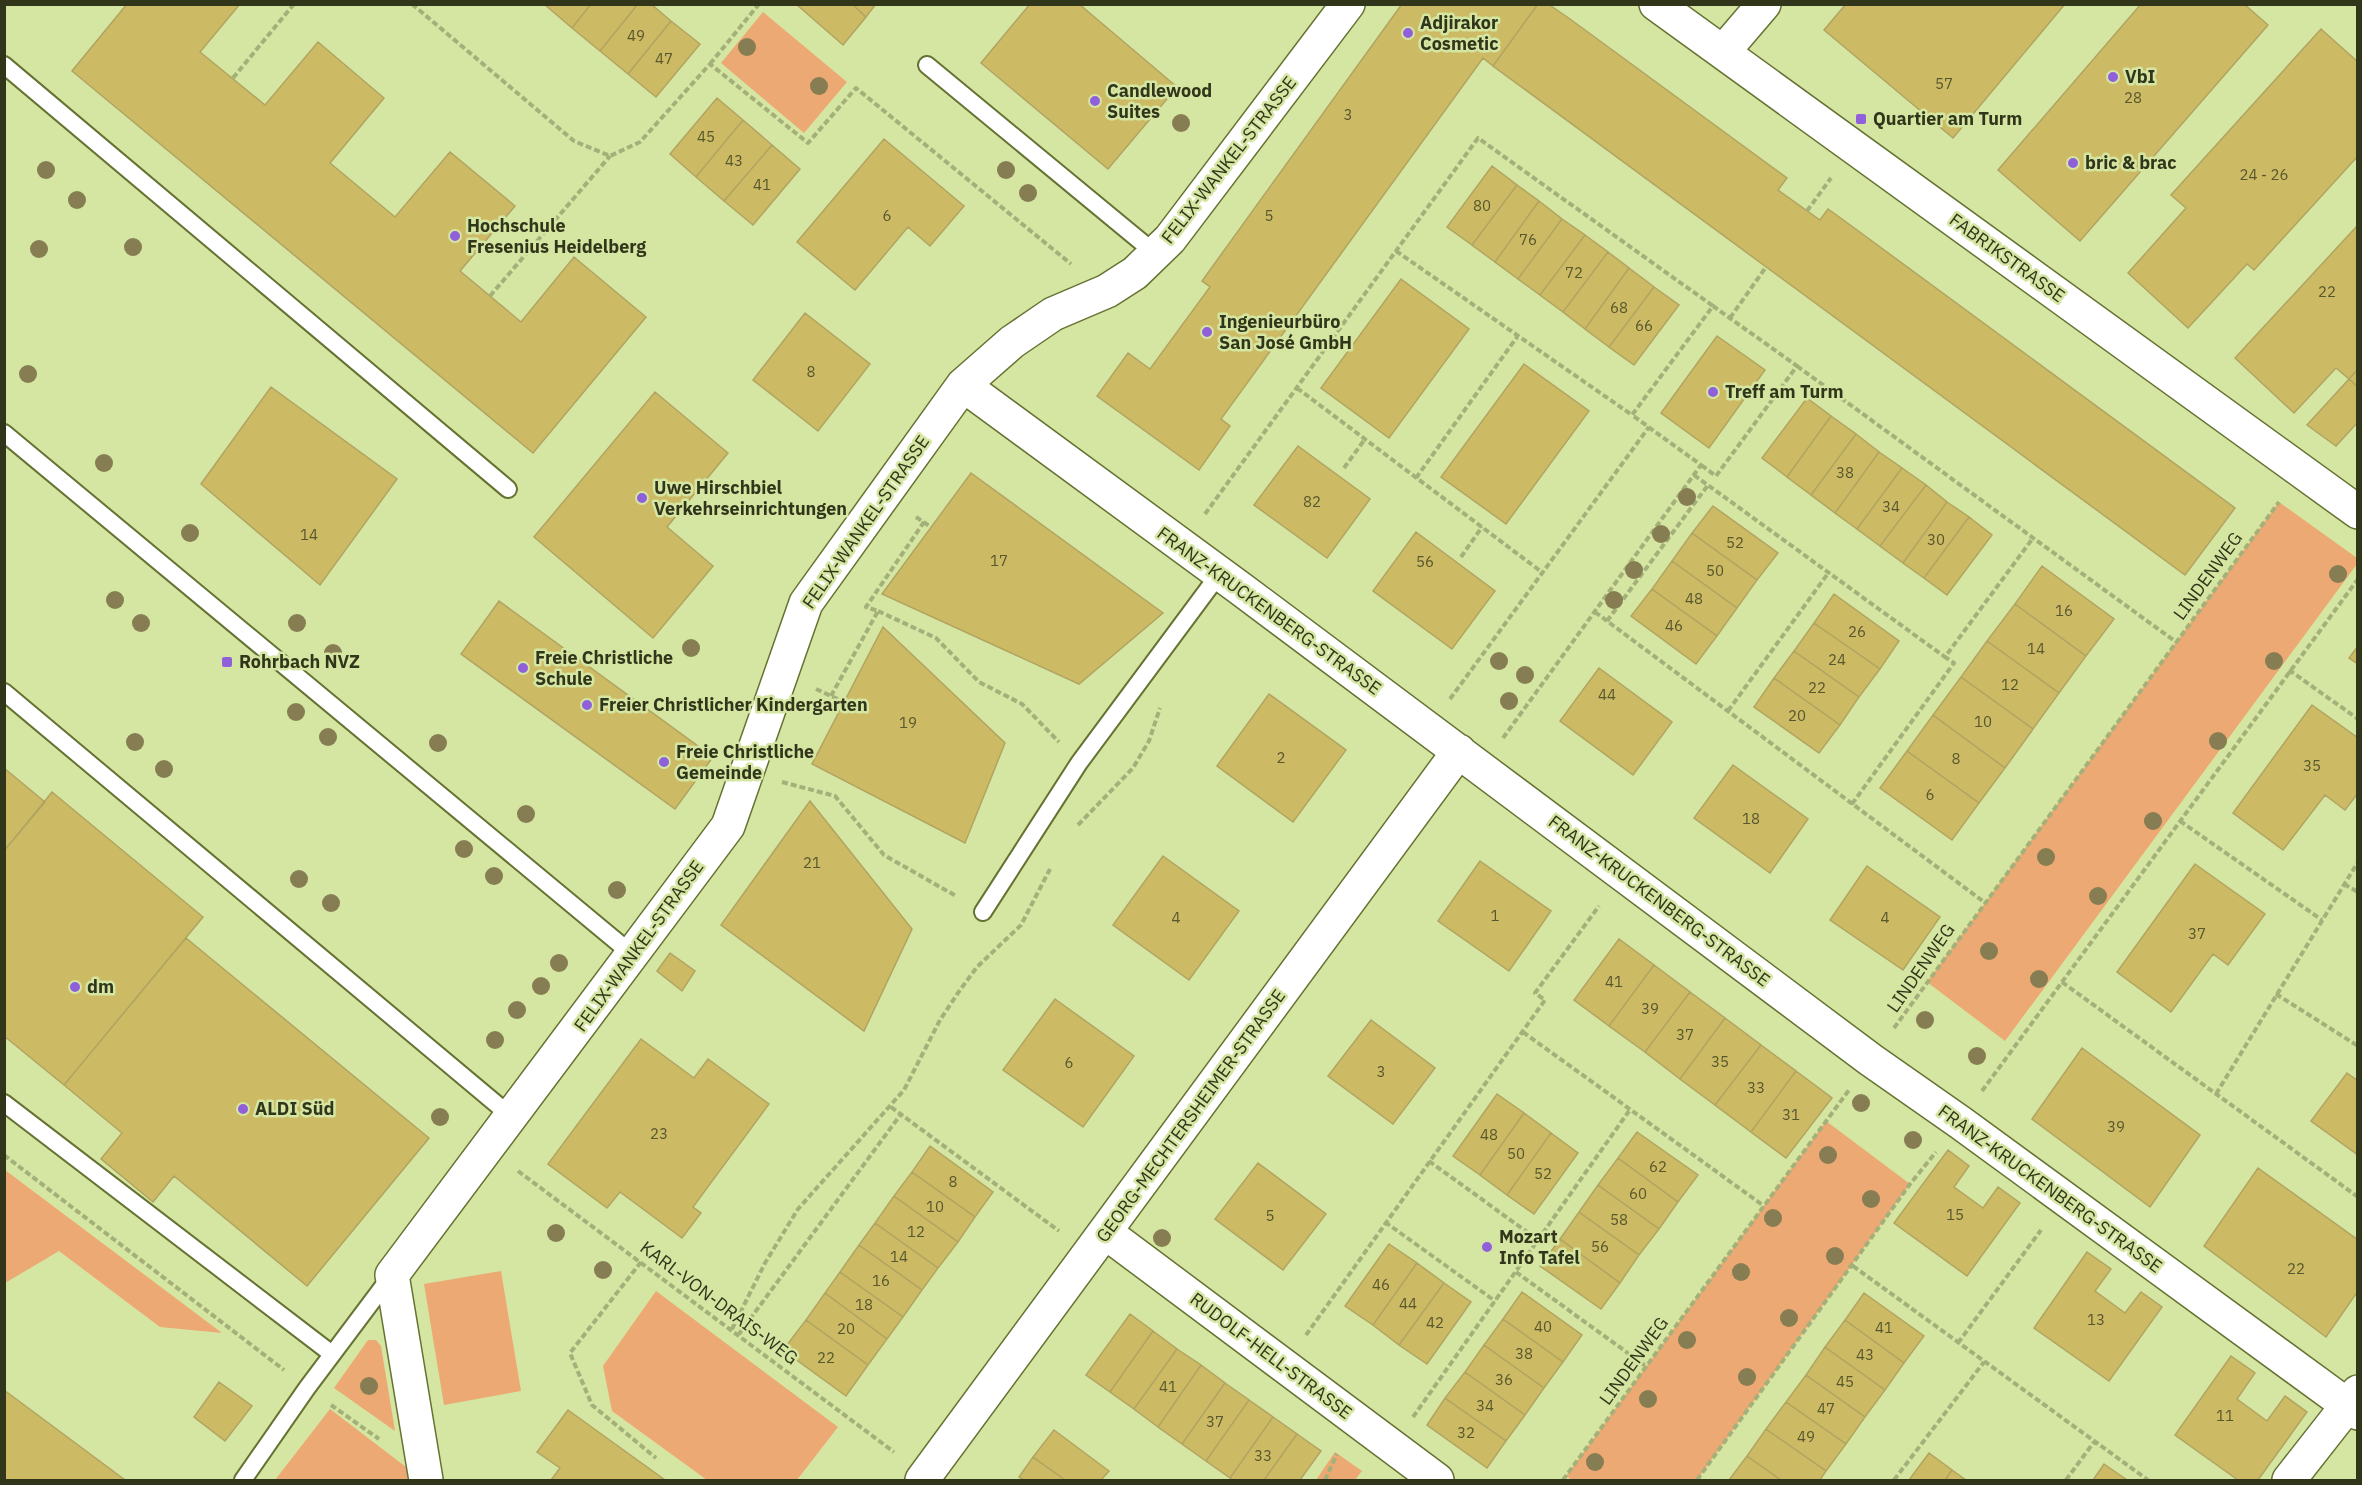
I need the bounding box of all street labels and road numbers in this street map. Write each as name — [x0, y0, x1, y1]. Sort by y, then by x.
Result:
street label: FELIX-WANKEL-STRASSE — [1156, 71, 1301, 248]
street label: FABRIKSTRASSE — [1945, 208, 2070, 307]
street label: FELIX-WANKEL-STRASSE — [797, 431, 934, 613]
street label: FRANZ-KRUCKENBERG-STRASSE — [1153, 522, 1386, 700]
street label: LINDENWEG — [2168, 527, 2247, 624]
street label: FRANZ-KRUCKENBERG-STRASSE — [1544, 810, 1775, 991]
street label: FELIX-WANKEL-STRASSE — [569, 856, 708, 1036]
street label: LINDENWEG — [1882, 919, 1960, 1017]
street label: GEORG-MECHTERSHEIMER-STRASSE — [1091, 985, 1290, 1247]
street label: FRANZ-KRUCKENBERG-STRASSE — [1934, 1100, 2167, 1278]
street label: KARL-VON-DRAIS-WEG — [636, 1236, 803, 1370]
street label: RUDOLF-HELL-STRASSE — [1186, 1287, 1357, 1424]
street label: LINDENWEG — [1594, 1312, 1673, 1409]

